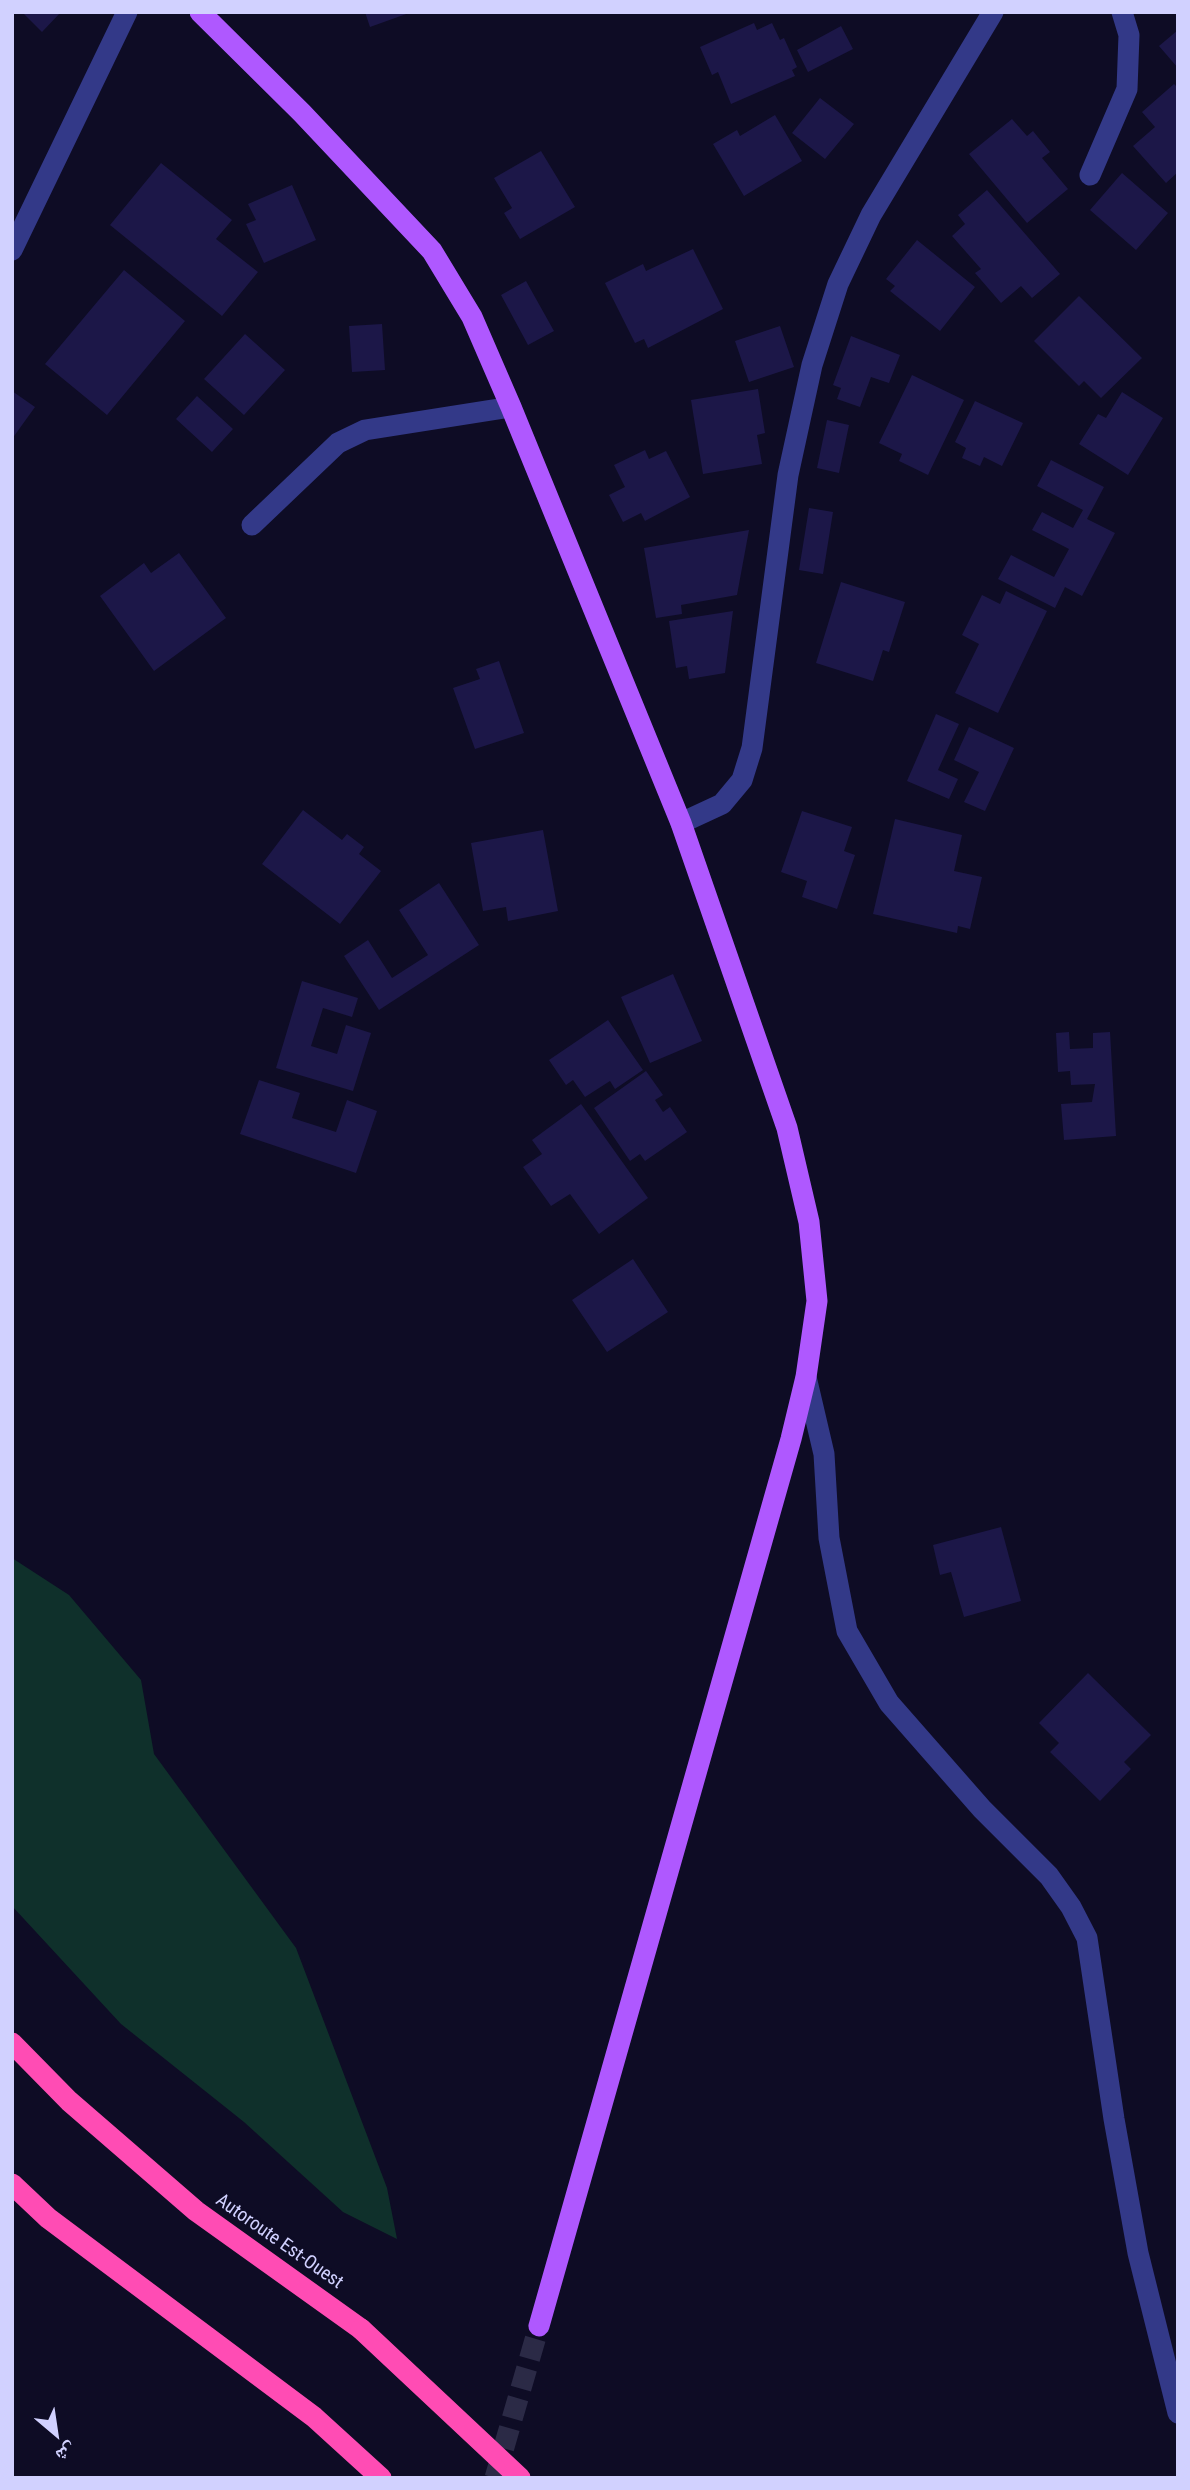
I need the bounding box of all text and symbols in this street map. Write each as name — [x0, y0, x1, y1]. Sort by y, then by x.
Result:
street label: Autoroute Est-Ouest — [211, 2190, 347, 2294]
north arrow — [21, 2399, 91, 2469]
text: ش — [52, 2438, 81, 2468]

